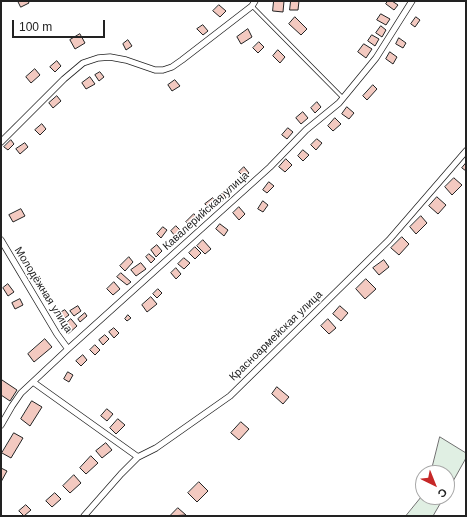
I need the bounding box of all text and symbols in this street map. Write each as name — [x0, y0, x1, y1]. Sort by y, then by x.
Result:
scale bar — [14, 12, 107, 38]
text: 100 m — [19, 20, 52, 34]
street label: Кавалерийская улица — [160, 169, 252, 253]
street label: Молодёжная улица — [11, 245, 75, 335]
street label: Красноармейская улица — [227, 288, 325, 384]
north arrow — [415, 465, 455, 505]
text: С — [436, 486, 450, 500]

